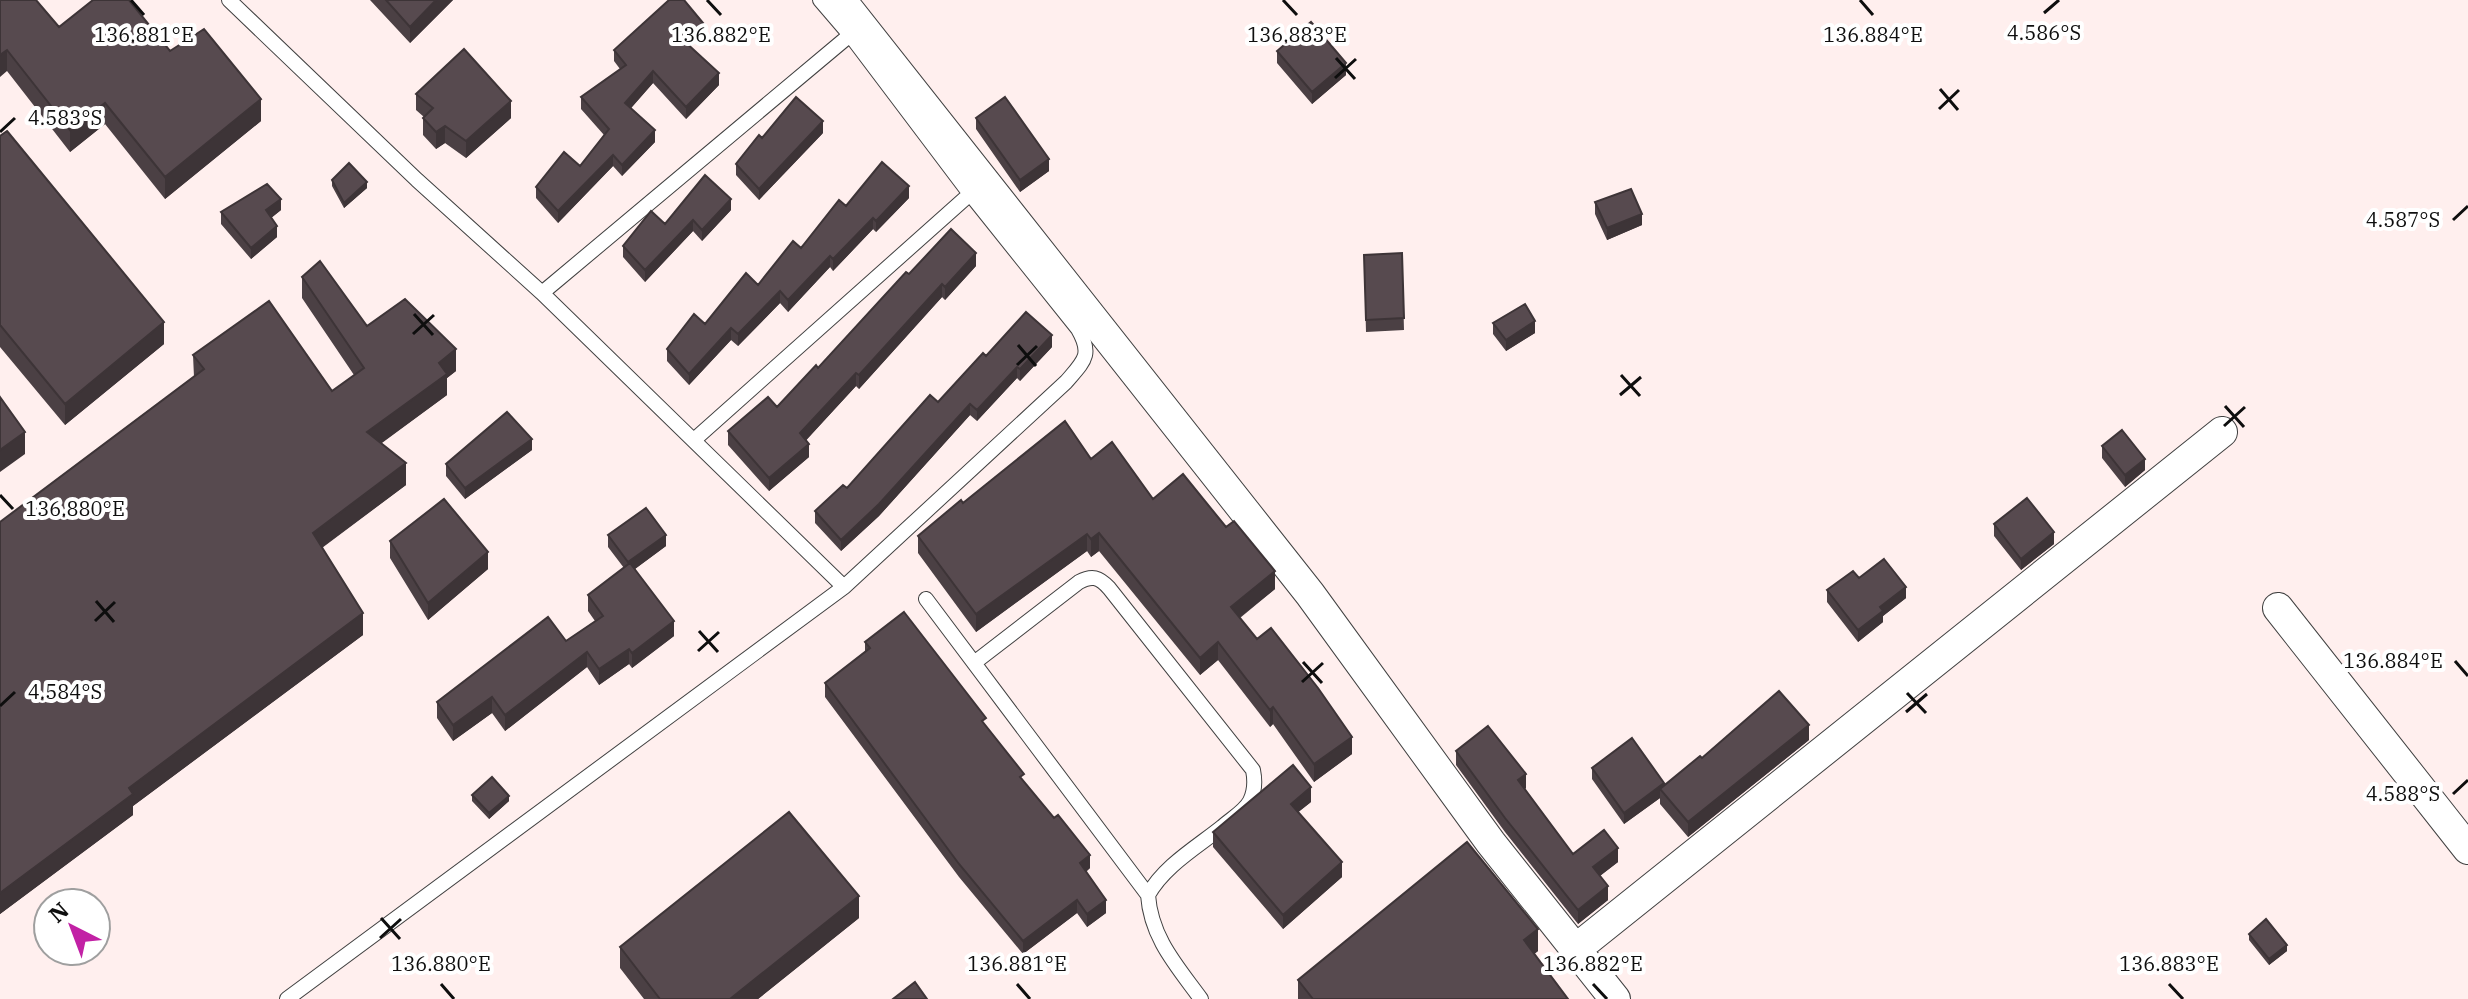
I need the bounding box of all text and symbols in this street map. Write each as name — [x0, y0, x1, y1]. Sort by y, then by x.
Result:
text: 4.586°S — [2007, 19, 2081, 46]
text: 136.881°E — [94, 21, 194, 48]
text: 136.882°E — [671, 21, 771, 48]
text: 136.883°E — [1247, 21, 1347, 48]
text: 136.884°E — [1823, 21, 1923, 48]
text: 4.583°S — [28, 104, 102, 131]
text: 4.587°S — [2366, 206, 2440, 233]
text: 136.880°E — [25, 495, 125, 522]
text: 136.884°E — [2343, 647, 2443, 674]
text: 4.584°S — [28, 678, 102, 705]
text: 4.588°S — [2366, 780, 2440, 807]
north arrow — [32, 887, 112, 967]
text: N — [42, 895, 74, 928]
text: 136.880°E — [391, 950, 491, 977]
text: 136.881°E — [967, 950, 1067, 977]
text: 136.882°E — [1543, 950, 1643, 977]
text: 136.883°E — [2119, 950, 2219, 977]

